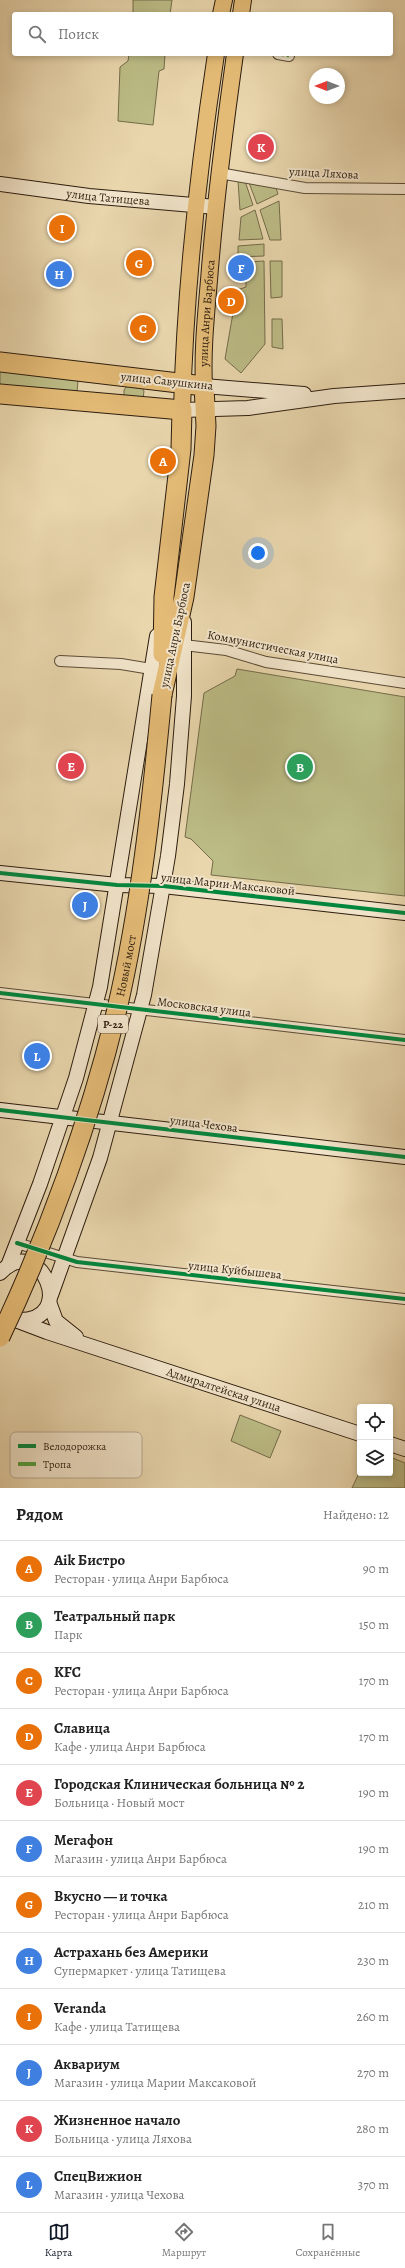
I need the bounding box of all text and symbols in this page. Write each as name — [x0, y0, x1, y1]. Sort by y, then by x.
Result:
search box — [12, 12, 393, 56]
icon: search — [26, 23, 48, 45]
text: Поиск — [58, 24, 99, 44]
north arrow — [309, 68, 345, 104]
pin: K — [248, 132, 274, 162]
street label: улица Ляхова — [288, 163, 360, 183]
street label: улица Татищева — [65, 185, 151, 209]
pin: I — [49, 213, 75, 243]
pin: G — [126, 248, 152, 278]
pin: F — [228, 253, 254, 283]
street label: улица Анри Барбюса — [196, 258, 219, 368]
pin: H — [46, 259, 72, 289]
pin: D — [218, 286, 244, 316]
pin: C — [130, 313, 156, 343]
street label: улица Савушкина — [119, 368, 214, 394]
pin: A — [150, 446, 176, 476]
your location — [248, 543, 268, 563]
street label: улица Анри Барбюса — [156, 580, 194, 690]
street label: Коммунистическая улица — [206, 626, 340, 668]
pin: E — [58, 751, 84, 781]
pin: B — [287, 752, 313, 782]
street label: улица Марии Максаковой — [159, 869, 296, 899]
pin: J — [72, 890, 98, 920]
street label: Новый мост — [112, 933, 140, 998]
street label: Московская улица — [156, 993, 252, 1021]
road number: Р-22 — [98, 1015, 128, 1033]
pin: L — [24, 1041, 50, 1071]
street label: улица Чехова — [168, 1112, 239, 1136]
street label: улица Куйбышева — [187, 1257, 283, 1283]
street label: Адмиралтейская улица — [164, 1363, 283, 1416]
map controls — [357, 1404, 393, 1476]
button: locate — [357, 1404, 393, 1440]
legend — [10, 1432, 142, 1478]
text: Велодорожка — [43, 1439, 107, 1454]
button: layers — [357, 1440, 393, 1476]
text: Тропа — [43, 1457, 72, 1472]
text: Рядом — [16, 1503, 63, 1526]
text: Найдено: 12 — [323, 1506, 389, 1523]
text: Aik Бистро — [54, 1550, 125, 1570]
text: A — [25, 1560, 33, 1577]
text: 90 m — [363, 1560, 389, 1577]
text: Ресторан · улица Анри Барбюса — [54, 1570, 229, 1587]
text: Театральный парк — [54, 1606, 175, 1626]
text: B — [25, 1616, 33, 1633]
text: 150 m — [359, 1616, 389, 1633]
text: Парк — [54, 1626, 83, 1643]
text: KFC — [54, 1662, 81, 1682]
text: C — [25, 1672, 33, 1689]
text: 170 m — [359, 1672, 389, 1689]
text: Ресторан · улица Анри Барбюса — [54, 1682, 229, 1699]
text: Славица — [54, 1718, 110, 1738]
text: D — [24, 1728, 34, 1745]
text: 170 m — [359, 1728, 389, 1745]
text: Кафе · улица Анри Барбюса — [54, 1738, 206, 1755]
text: Городская Клиническая больница № 2 — [54, 1774, 304, 1794]
text: E — [25, 1784, 33, 1801]
text: 190 m — [358, 1784, 389, 1801]
text: Больница · Новый мост — [54, 1794, 184, 1811]
text: Мегафон — [54, 1830, 113, 1850]
text: F — [26, 1840, 32, 1857]
text: 190 m — [358, 1840, 389, 1857]
text: Магазин · улица Анри Барбюса — [54, 1850, 227, 1867]
text: Вкусно — и точка — [54, 1886, 168, 1906]
text: G — [25, 1896, 33, 1913]
text: 210 m — [358, 1896, 389, 1913]
text: Ресторан · улица Анри Барбюса — [54, 1906, 229, 1923]
text: Астрахань без Америки — [54, 1942, 209, 1962]
text: H — [24, 1952, 34, 1969]
text: 230 m — [357, 1952, 389, 1969]
text: Супермаркет · улица Татищева — [54, 1962, 226, 1979]
text: Veranda — [54, 1998, 106, 2018]
text: I — [27, 2008, 31, 2025]
text: 260 m — [356, 2008, 389, 2025]
text: Кафе · улица Татищева — [54, 2018, 180, 2035]
text: Аквариум — [54, 2054, 120, 2074]
text: J — [27, 2064, 31, 2081]
text: 270 m — [357, 2064, 389, 2081]
text: Магазин · улица Марии Максаковой — [54, 2074, 256, 2091]
text: Жизненное начало — [54, 2110, 180, 2130]
text: K — [25, 2120, 33, 2137]
text: 280 m — [356, 2120, 389, 2137]
text: Больница · улица Ляхова — [54, 2130, 192, 2147]
text: СпецВижион — [54, 2166, 142, 2186]
text: L — [26, 2176, 32, 2193]
text: 370 m — [358, 2176, 389, 2193]
text: Магазин · улица Чехова — [54, 2186, 185, 2203]
tab: Карта — [45, 2221, 72, 2260]
tab: Маршрут — [162, 2221, 206, 2260]
tab: Сохранённые — [295, 2221, 360, 2260]

